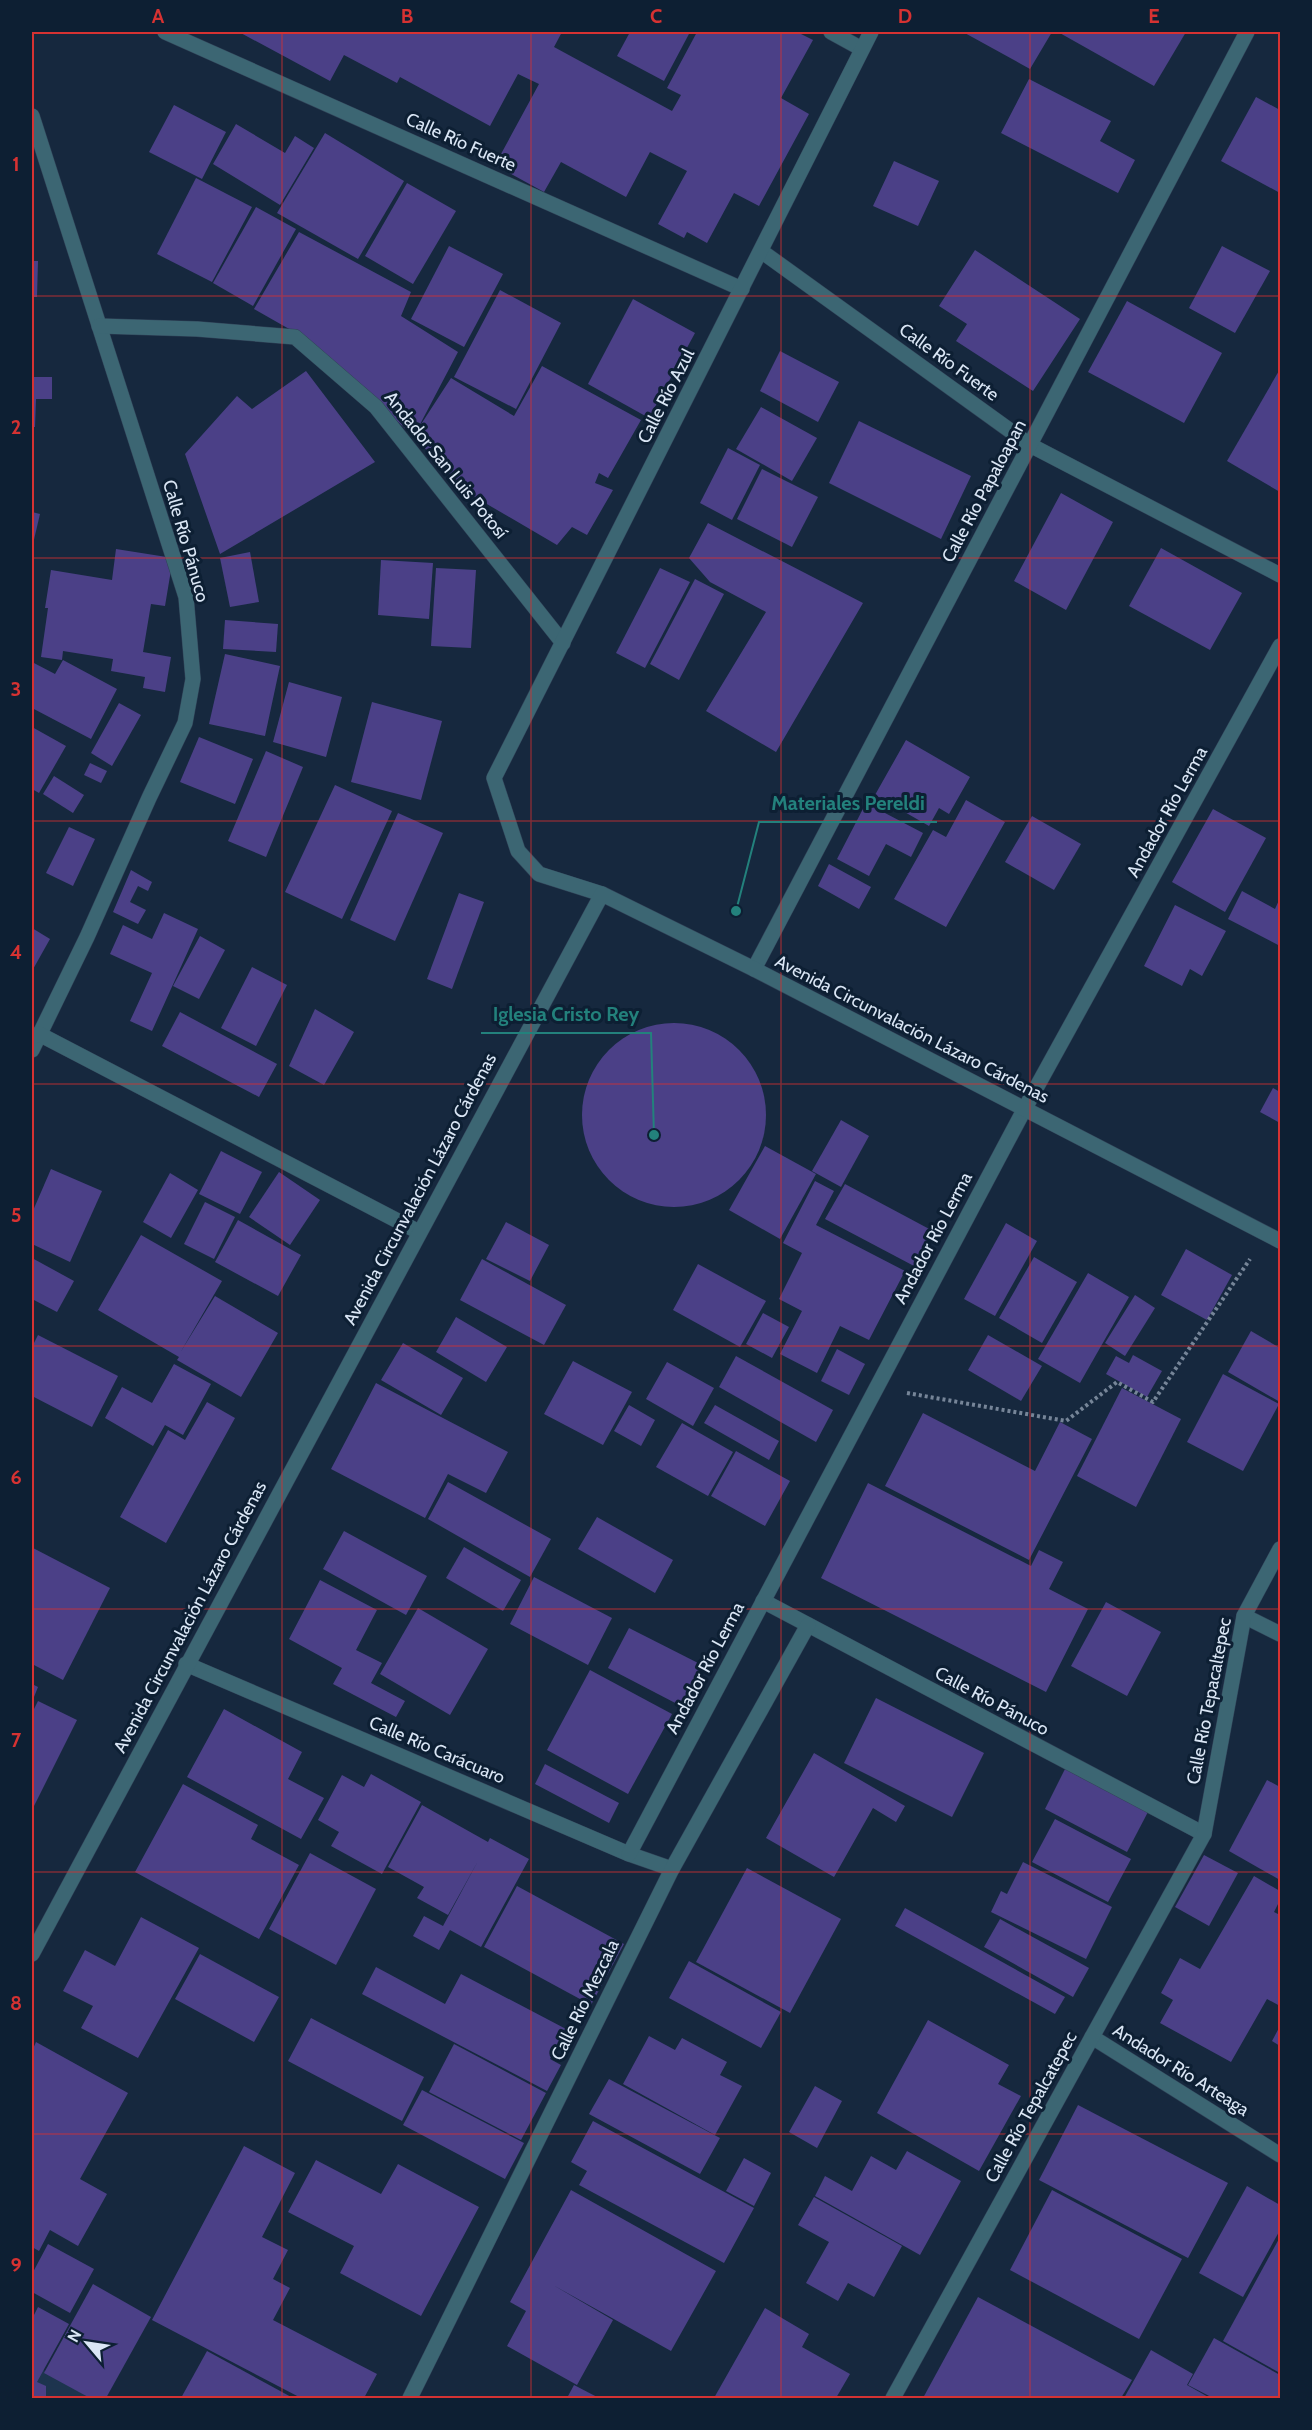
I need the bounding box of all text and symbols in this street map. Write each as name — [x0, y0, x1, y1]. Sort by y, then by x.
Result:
text: A — [152, 4, 165, 28]
text: B — [401, 4, 413, 28]
text: C — [650, 4, 662, 28]
text: D — [898, 4, 912, 28]
text: E — [1148, 4, 1160, 28]
street label: Calle Río Fuerte — [403, 108, 519, 176]
text: 1 — [12, 152, 20, 176]
street label: Calle Río Fuerte — [895, 318, 1003, 406]
street label: Calle Río Azul — [633, 344, 700, 447]
street label: Andador San Luis Potosí — [380, 387, 512, 543]
text: 2 — [11, 415, 21, 439]
street label: Calle Río Papaloapan — [937, 416, 1031, 566]
street label: Calle Río Pánuco — [158, 477, 214, 605]
text: 3 — [11, 677, 21, 701]
street label: Andador Río Lerma — [1122, 742, 1212, 881]
callout: Materiales Pereldi — [759, 784, 937, 822]
text: Materiales Pereldi — [771, 791, 925, 815]
text: 4 — [10, 940, 22, 964]
street label: Avenida Circunvalación Lázaro Cárdenas — [771, 950, 1053, 1108]
callout: Iglesia Cristo Rey — [481, 995, 651, 1033]
text: Iglesia Cristo Rey — [493, 1002, 639, 1026]
street label: Avenida Circunvalación Lázaro Cárdenas — [339, 1050, 501, 1328]
street label: Andador Río Lerma — [889, 1168, 977, 1308]
text: 5 — [11, 1203, 21, 1227]
text: 6 — [10, 1465, 22, 1489]
street label: Avenida Circunvalación Lázaro Cárdenas — [109, 1478, 271, 1756]
street label: Andador Río Lerma — [661, 1598, 749, 1738]
street label: Calle Río Tepacaltepec — [1182, 1616, 1236, 1786]
street label: Calle Río Pánuco — [931, 1662, 1053, 1740]
street label: Calle Río Carácuaro — [366, 1711, 508, 1789]
text: 7 — [11, 1728, 22, 1752]
street label: Calle Río Mezcala — [546, 1936, 624, 2064]
text: 8 — [10, 1991, 22, 2015]
street label: Andador Río Arteaga — [1109, 2019, 1253, 2121]
street label: Calle Río Tepalcatepec — [980, 2028, 1082, 2186]
text: 9 — [10, 2253, 22, 2277]
north arrow — [57, 2313, 117, 2373]
text: N — [63, 2326, 85, 2346]

